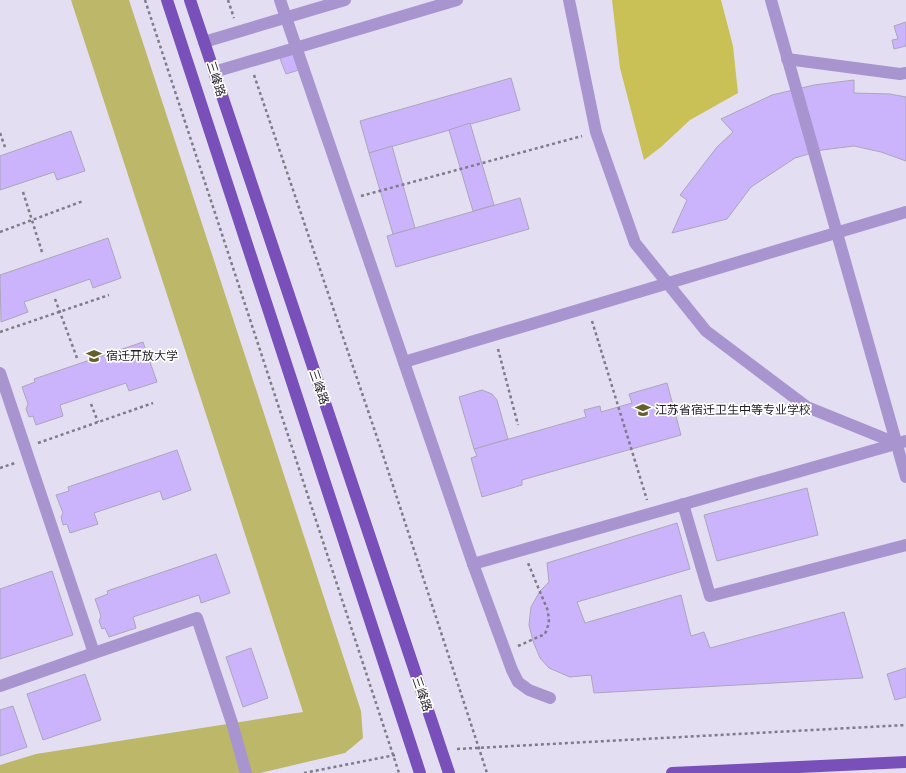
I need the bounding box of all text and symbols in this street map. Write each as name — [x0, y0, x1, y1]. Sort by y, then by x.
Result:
street label: 三峰路 — [203, 59, 229, 99]
school or university icon: 宿迁开放大学 — [85, 347, 103, 365]
place label: 宿迁开放大学 — [106, 348, 178, 364]
street label: 三峰路 — [306, 367, 332, 407]
school or university icon: 江苏省宿迁卫生中等专业学校 — [634, 401, 652, 419]
place label: 江苏省宿迁卫生中等专业学校 — [655, 402, 811, 418]
street label: 三峰路 — [409, 674, 435, 714]

